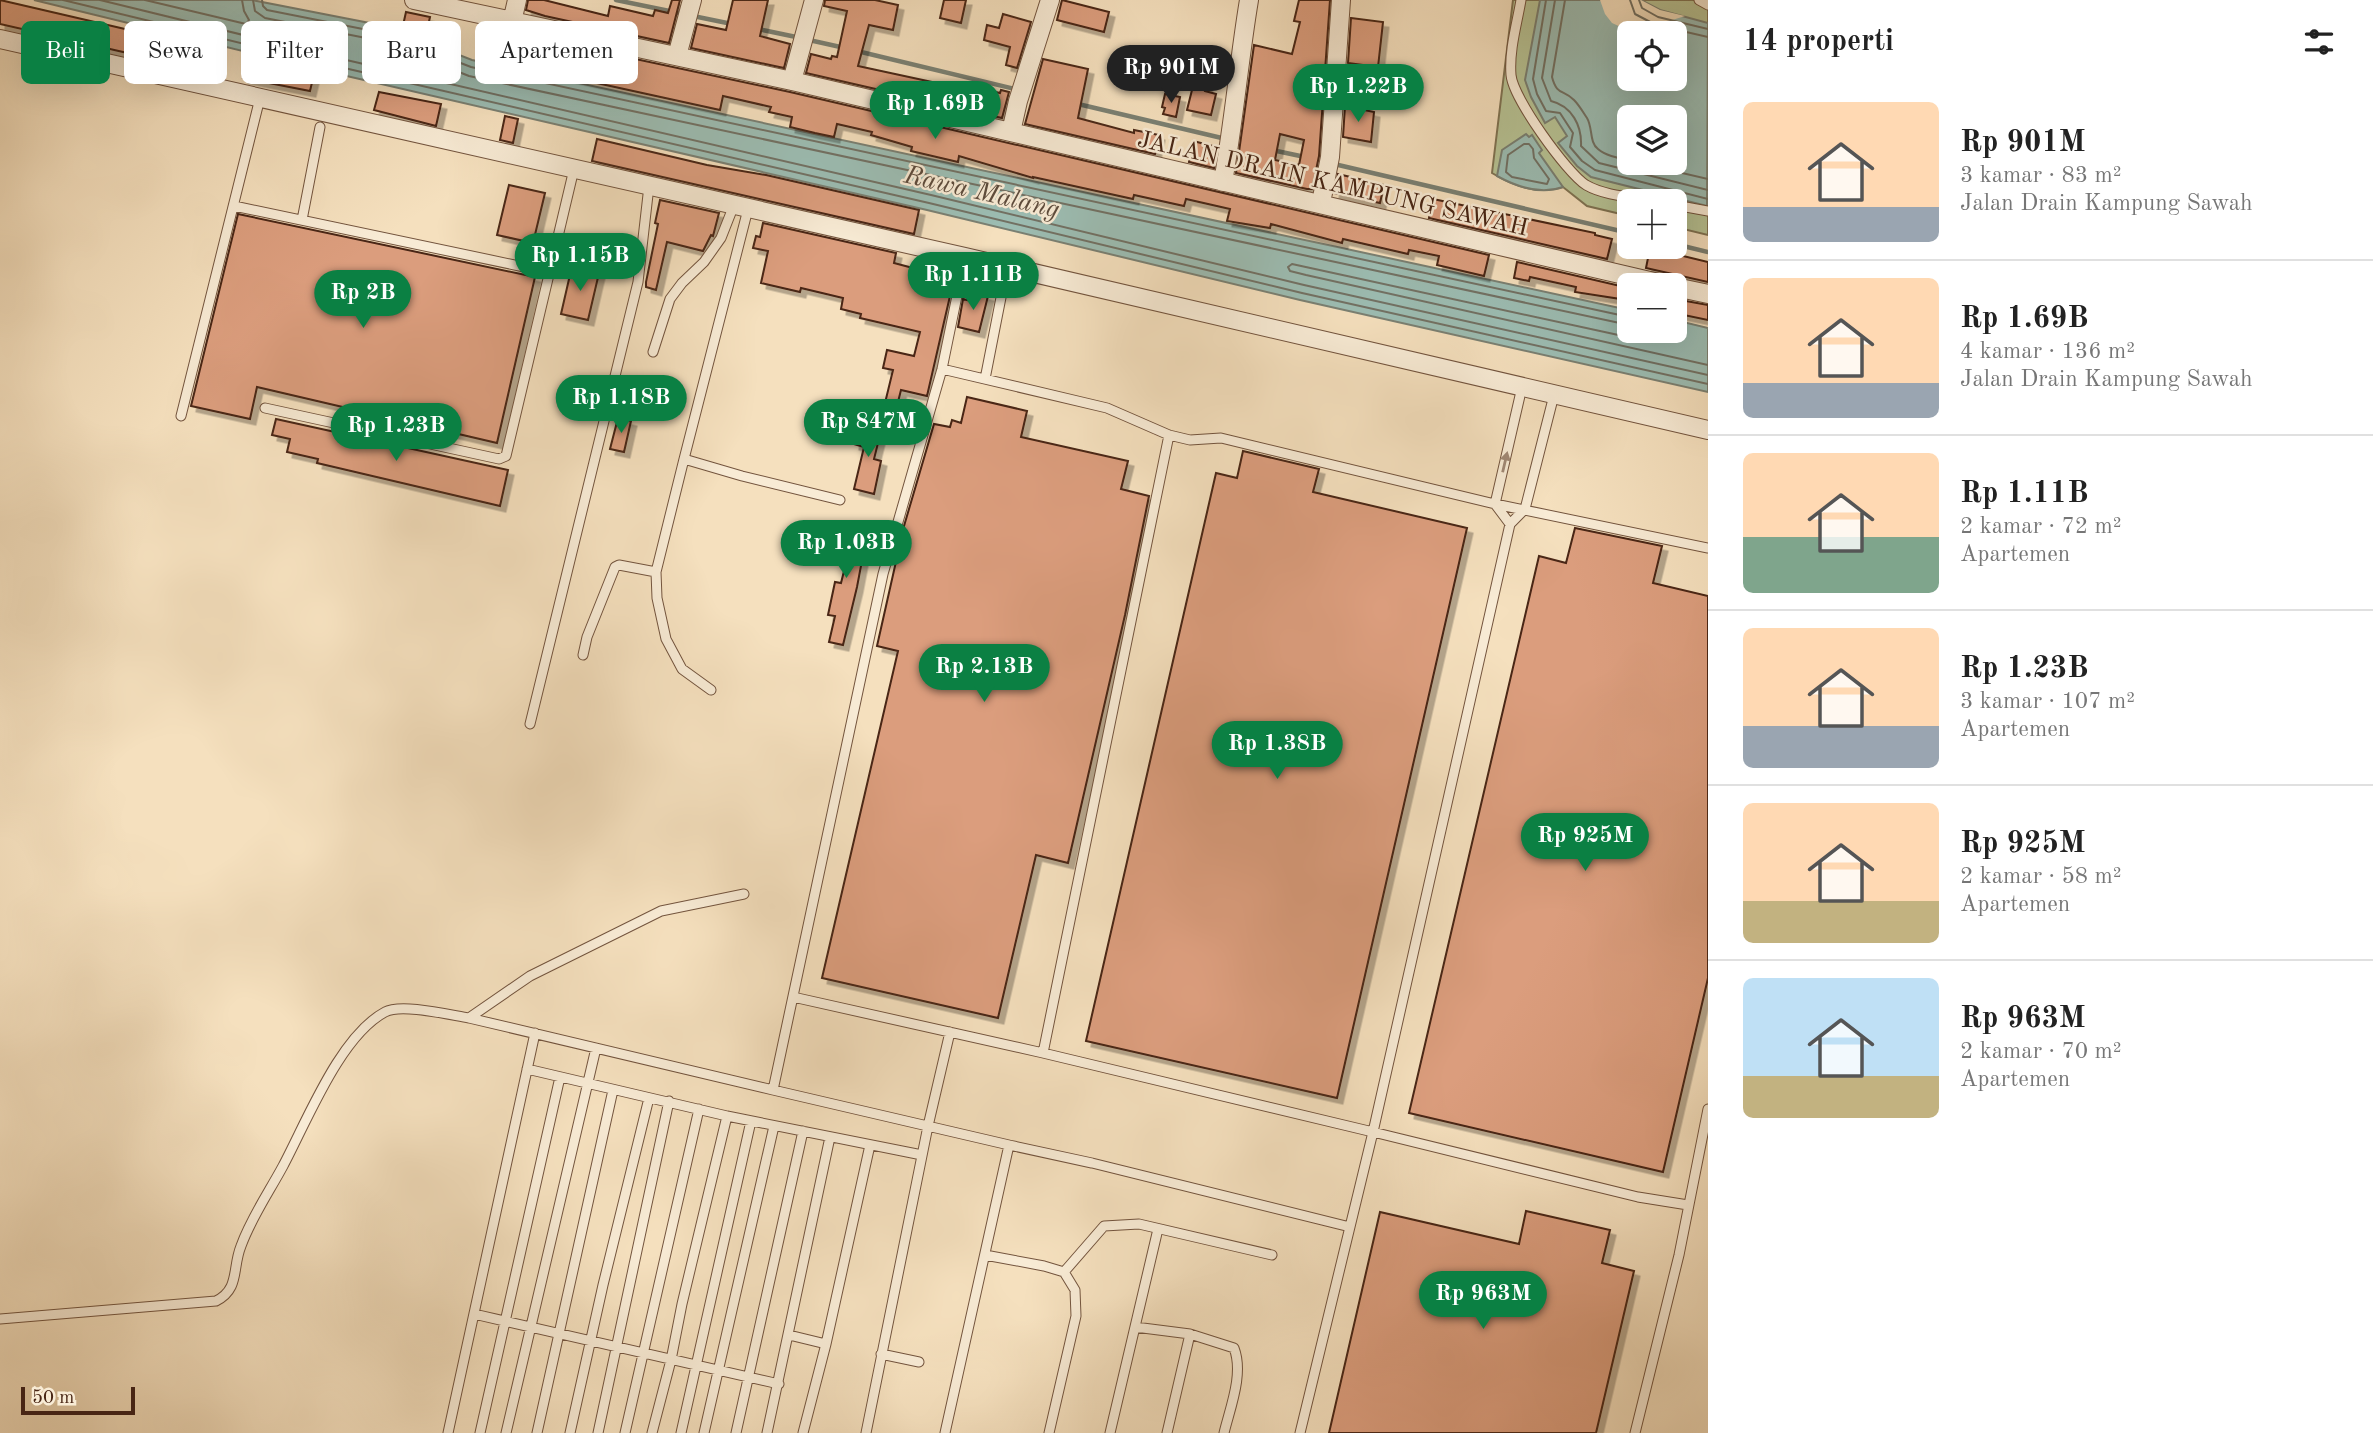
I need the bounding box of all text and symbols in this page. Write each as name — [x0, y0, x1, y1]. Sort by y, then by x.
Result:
chip: Beli — [21, 21, 110, 84]
chip: Sewa — [124, 21, 227, 84]
chip: Filter — [241, 21, 348, 84]
chip: Baru — [362, 21, 461, 84]
chip: Apartemen — [475, 21, 638, 84]
map controls — [1617, 21, 1687, 343]
button: locate — [1617, 21, 1687, 91]
icon: filters — [2300, 23, 2338, 61]
text: 14 properti — [1743, 27, 1894, 57]
pin: Rp 901M — [1106, 46, 1236, 105]
text: Rp 901M — [1123, 56, 1219, 79]
pin: Rp 1.22B — [1286, 64, 1430, 124]
text: Rp 1.22B — [1309, 75, 1407, 98]
pin: Rp 1.69B — [863, 82, 1007, 141]
text: Rp 1.69B — [886, 92, 984, 115]
button: layers — [1617, 105, 1687, 175]
street label: JALAN DRAIN KAMPUNG SAWAH — [1135, 128, 1530, 242]
text: Rp 901M — [1960, 128, 2086, 158]
icon: home — [1799, 130, 1883, 214]
water label: Rawa Malang — [900, 162, 1062, 223]
text: 3 kamar · 83 m² — [1960, 164, 2122, 187]
button: + — [1617, 189, 1687, 259]
text: Jalan Drain Kampung Sawah — [1960, 192, 2253, 215]
pin: Rp 1.15B — [508, 233, 652, 293]
text: Rp 1.15B — [531, 244, 629, 267]
pin: Rp 1.11B — [901, 252, 1045, 312]
text: Rp 1.11B — [924, 263, 1022, 286]
pin: Rp 2B — [314, 270, 412, 330]
button: − — [1617, 273, 1687, 343]
text: Rp 2B — [330, 281, 396, 304]
text: Rp 1.69B — [1960, 304, 2089, 334]
icon: home — [1799, 306, 1883, 390]
text: 4 kamar · 136 m² — [1960, 340, 2135, 363]
text: Jalan Drain Kampung Sawah — [1960, 368, 2253, 391]
pin: Rp 1.18B — [549, 376, 693, 435]
text: Rp 1.18B — [572, 386, 670, 409]
pin: Rp 847M — [803, 400, 933, 459]
pin: Rp 1.23B — [324, 404, 468, 463]
text: Rp 847M — [820, 410, 916, 433]
text: Rp 1.23B — [347, 414, 445, 437]
one-way arrow — [1499, 451, 1510, 473]
text: Rp 1.11B — [1960, 479, 2089, 509]
icon: home — [1799, 481, 1883, 565]
text: 2 kamar · 72 m² — [1960, 515, 2122, 538]
pin: Rp 1.03B — [774, 520, 918, 580]
text: Rp 1.03B — [797, 531, 895, 554]
text: Apartemen — [1960, 543, 2070, 566]
pin: Rp 2.13B — [912, 644, 1056, 704]
text: Rp 1.23B — [1960, 654, 2089, 684]
text: Rp 2.13B — [935, 655, 1033, 678]
icon: home — [1799, 656, 1883, 740]
text: 3 kamar · 107 m² — [1960, 690, 2135, 713]
text: Apartemen — [1960, 718, 2070, 741]
pin: Rp 1.38B — [1205, 722, 1349, 781]
text: Rp 1.38B — [1228, 732, 1326, 755]
pin: Rp 925M — [1520, 814, 1650, 873]
text: Rp 925M — [1537, 824, 1633, 847]
text: Rp 925M — [1960, 829, 2086, 859]
icon: home — [1799, 831, 1883, 915]
text: 2 kamar · 58 m² — [1960, 865, 2122, 888]
text: Apartemen — [1960, 893, 2070, 916]
text: Rp 963M — [1960, 1004, 2086, 1034]
icon: home — [1799, 1006, 1883, 1090]
text: 2 kamar · 70 m² — [1960, 1040, 2122, 1063]
text: Apartemen — [1960, 1068, 2070, 1091]
pin: Rp 963M — [1418, 1272, 1548, 1331]
text: Rp 963M — [1435, 1282, 1531, 1305]
scale bar — [21, 1384, 135, 1416]
text: 50 m — [32, 1389, 74, 1408]

